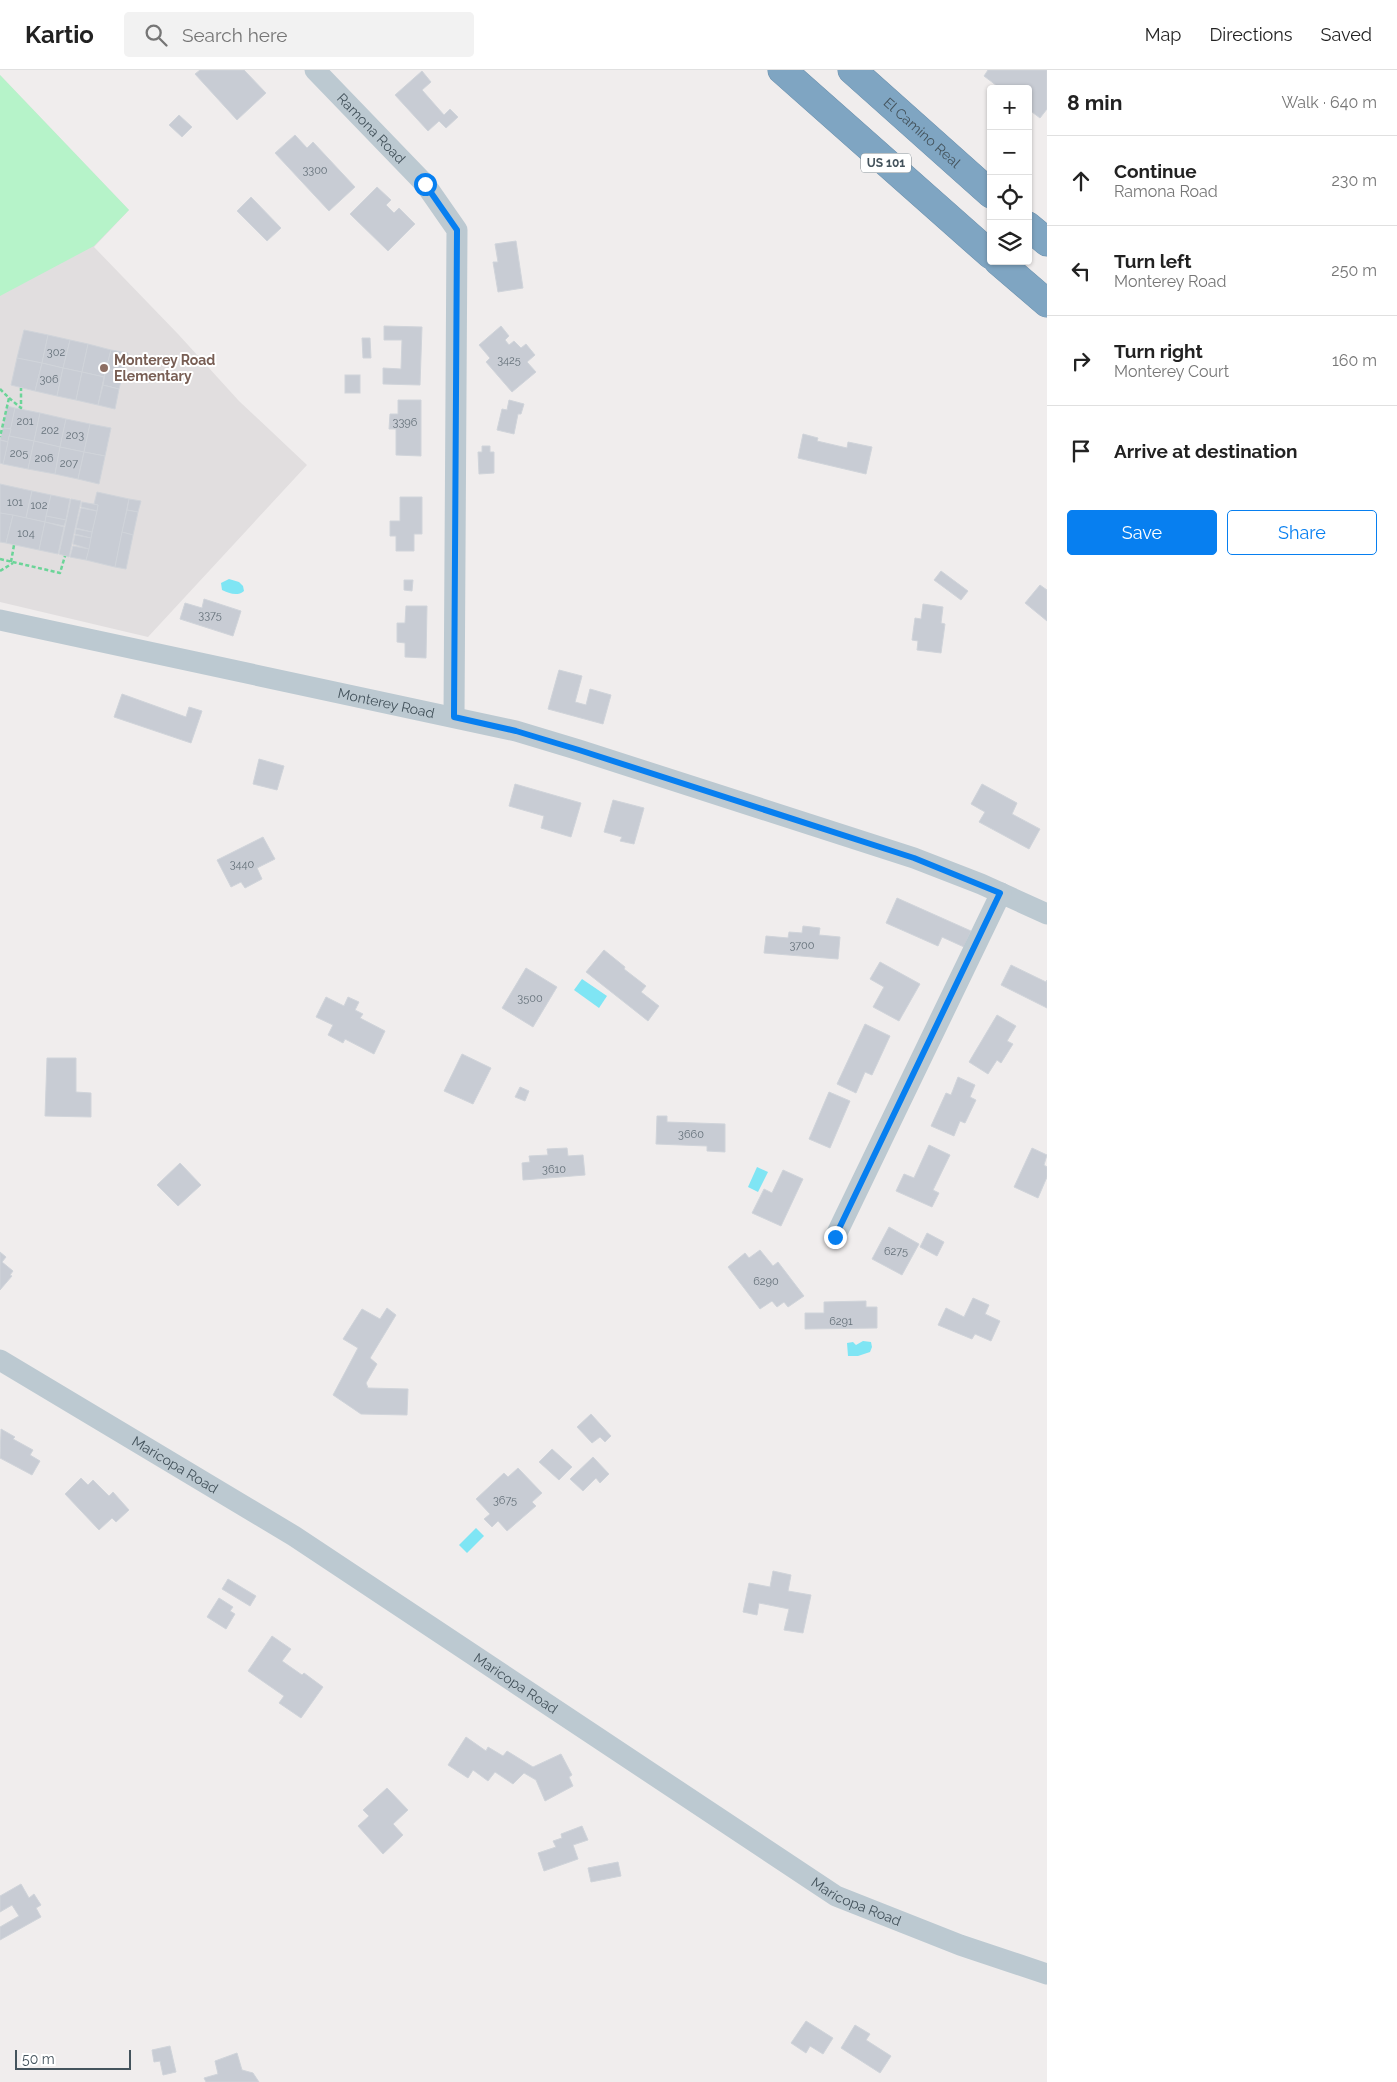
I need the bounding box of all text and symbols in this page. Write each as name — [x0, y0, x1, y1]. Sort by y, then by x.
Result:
search box — [124, 12, 474, 57]
text: Kartio — [25, 20, 94, 49]
icon: search — [142, 21, 170, 49]
text: Search here — [182, 24, 287, 46]
text: Map — [1145, 24, 1181, 45]
text: Directions — [1209, 24, 1293, 45]
text: Saved — [1321, 24, 1372, 45]
map controls — [987, 85, 1032, 265]
button: + — [987, 85, 1032, 130]
street label: Ramona Road — [334, 90, 409, 167]
text: 8 min — [1067, 90, 1122, 115]
text: Walk · 640 m — [1281, 93, 1377, 112]
street label: El Camino Real — [880, 94, 964, 171]
button: − — [987, 130, 1032, 175]
road number: US 101 — [861, 154, 911, 172]
text: Continue — [1114, 160, 1197, 182]
house number: 3300 — [302, 164, 328, 177]
icon: ahead — [1067, 167, 1095, 195]
text: 230 m — [1332, 171, 1377, 190]
route start — [414, 173, 437, 196]
button: locate — [987, 175, 1032, 220]
text: Ramona Road — [1114, 182, 1218, 201]
button: layers — [987, 220, 1032, 265]
text: Turn left — [1114, 250, 1191, 272]
icon: left — [1067, 257, 1095, 285]
text: 250 m — [1331, 261, 1377, 280]
text: Monterey Road — [1114, 272, 1227, 291]
text: Turn right — [1114, 340, 1203, 362]
house number: 302 — [47, 346, 65, 359]
icon: right — [1067, 347, 1095, 375]
text: 160 m — [1332, 351, 1377, 370]
place label: Monterey Road Elementary — [114, 352, 215, 384]
house number: 3425 — [497, 354, 521, 367]
marker: Monterey Road Elementary — [98, 362, 110, 374]
text: Monterey Court — [1114, 362, 1229, 381]
house number: 306 — [39, 373, 59, 386]
house number: 201 — [16, 415, 34, 428]
house number: 3396 — [393, 416, 418, 429]
house number: 202 — [41, 424, 59, 437]
house number: 203 — [66, 429, 84, 442]
icon: arrive — [1067, 437, 1095, 465]
text: Arrive at destination — [1114, 440, 1298, 462]
house number: 205 — [10, 447, 28, 460]
house number: 206 — [34, 452, 54, 465]
house number: 207 — [60, 457, 78, 470]
house number: 101 — [7, 496, 23, 509]
house number: 102 — [30, 499, 48, 512]
button: Save — [1067, 510, 1217, 555]
button: Share — [1227, 510, 1377, 555]
house number: 104 — [17, 527, 35, 540]
house number: 3375 — [198, 609, 222, 622]
street label: Monterey Road — [336, 685, 436, 721]
house number: 3440 — [230, 858, 255, 871]
house number: 3700 — [789, 939, 815, 952]
house number: 3500 — [517, 992, 543, 1005]
house number: 3660 — [678, 1128, 704, 1141]
house number: 3610 — [542, 1163, 566, 1176]
route end — [824, 1226, 847, 1249]
house number: 6275 — [884, 1245, 908, 1258]
house number: 6290 — [753, 1275, 779, 1288]
house number: 6291 — [829, 1315, 853, 1328]
street label: Maricopa Road — [129, 1433, 221, 1497]
house number: 3675 — [493, 1494, 517, 1507]
street label: Maricopa Road — [471, 1650, 561, 1717]
street label: Maricopa Road — [808, 1874, 903, 1929]
scale bar — [15, 2047, 131, 2070]
text: 50 m — [22, 2051, 55, 2067]

